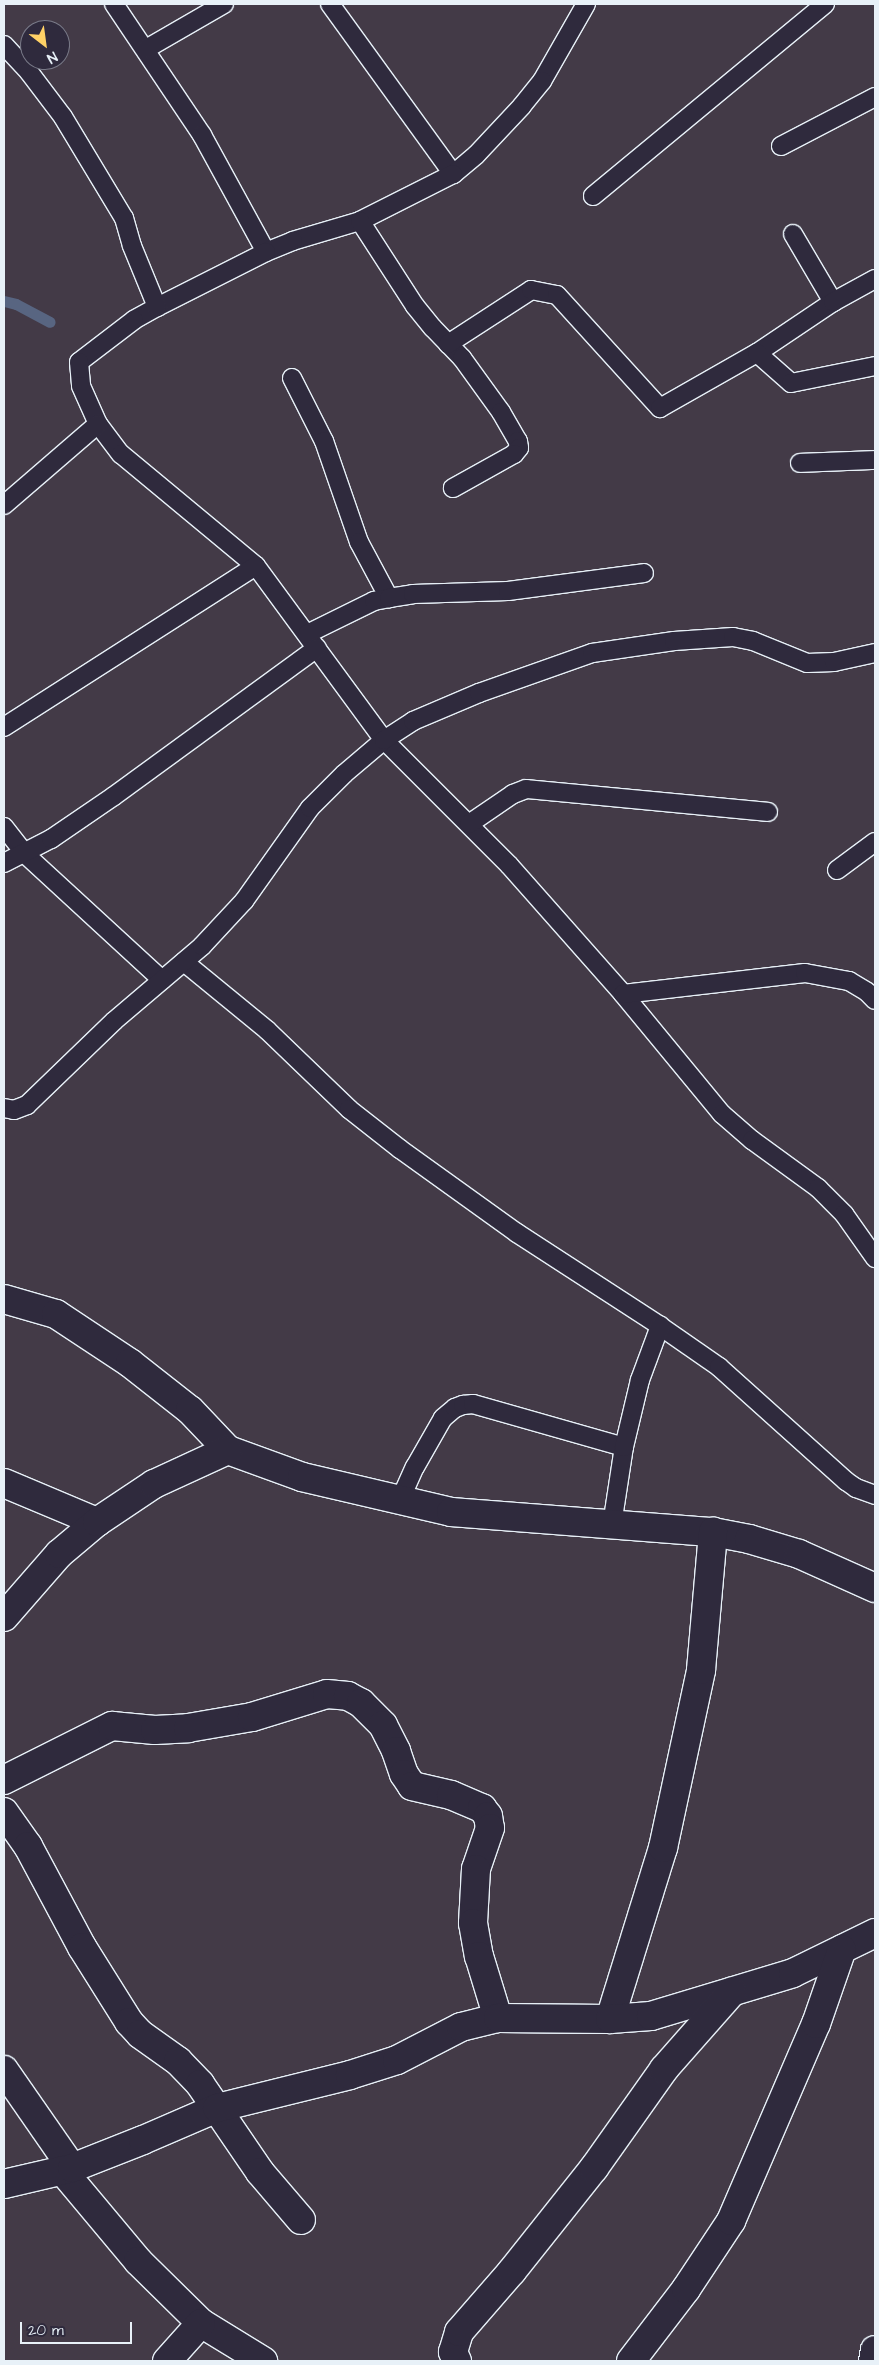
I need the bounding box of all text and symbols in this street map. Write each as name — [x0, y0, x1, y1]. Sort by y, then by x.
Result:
north arrow — [20, 20, 70, 70]
text: N — [43, 46, 61, 68]
scale bar — [22, 2312, 135, 2344]
text: 20 m — [28, 2320, 64, 2341]

